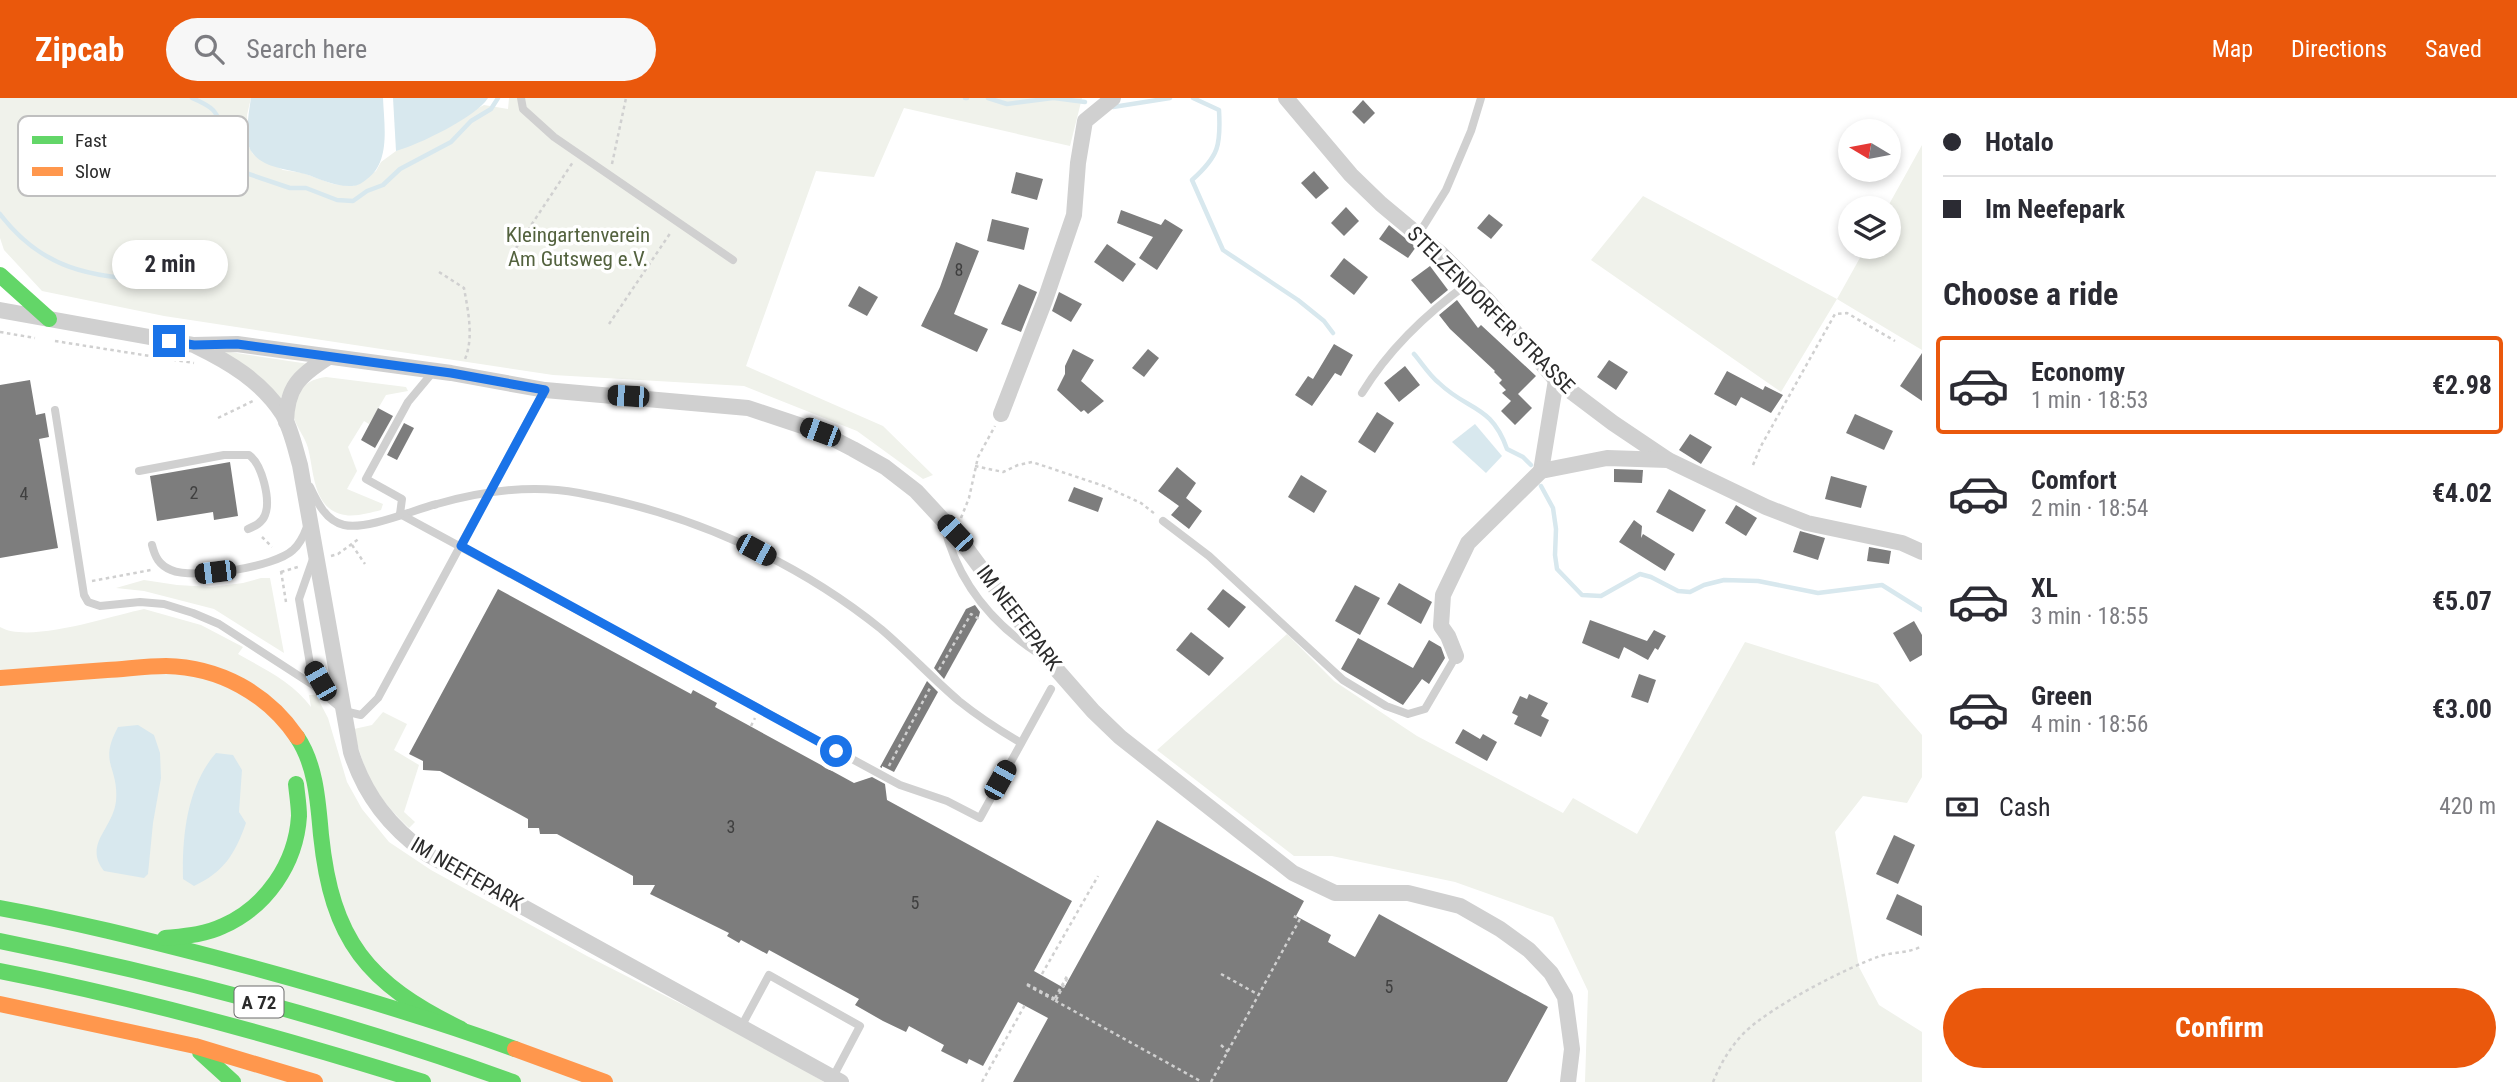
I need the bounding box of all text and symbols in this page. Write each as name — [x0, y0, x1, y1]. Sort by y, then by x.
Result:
search box — [166, 18, 656, 81]
text: Zipcab — [35, 30, 124, 69]
icon: search — [190, 30, 228, 68]
text: Search here — [246, 34, 367, 64]
text: Map — [2212, 35, 2253, 63]
text: Directions — [2291, 35, 2387, 63]
text: Saved — [2425, 35, 2482, 63]
legend — [18, 116, 248, 196]
north arrow — [1838, 119, 1900, 182]
map controls — [1838, 119, 1901, 259]
text: Hotalo — [1985, 127, 2054, 157]
text: Fast — [75, 129, 107, 152]
text: Slow — [75, 160, 111, 183]
text: Im Neefepark — [1985, 194, 2125, 224]
button: layers — [1838, 196, 1901, 259]
street label: STELZENDORFER STRASSE — [1403, 222, 1579, 398]
park label: Kleingartenverein Am Gutsweg e.V. — [506, 223, 650, 271]
callout: 2 min — [111, 240, 227, 288]
text: 2 min — [144, 251, 196, 278]
house number: 8 — [955, 259, 963, 280]
text: Choose a ride — [1943, 275, 2118, 313]
route end — [153, 325, 185, 357]
icon: car — [1947, 354, 2010, 417]
text: Economy — [2031, 357, 2125, 387]
text: €2.98 — [2432, 370, 2492, 400]
car — [607, 384, 650, 408]
text: 1 min · 18:53 — [2031, 387, 2148, 414]
car — [797, 415, 844, 449]
icon: car — [1947, 462, 2010, 525]
text: Comfort — [2031, 465, 2117, 495]
text: €4.02 — [2432, 478, 2492, 508]
house number: 2 — [190, 482, 199, 503]
house number: 4 — [20, 483, 29, 504]
text: 2 min · 18:54 — [2031, 495, 2148, 522]
car — [933, 510, 978, 556]
car — [733, 531, 780, 569]
car — [193, 559, 238, 585]
street label: IM NEEFEPARK — [972, 561, 1067, 676]
icon: car — [1947, 570, 2010, 633]
text: XL — [2031, 573, 2058, 603]
text: €5.07 — [2432, 586, 2492, 616]
text: 3 min · 18:55 — [2031, 603, 2148, 630]
car — [301, 658, 340, 704]
icon: car — [1947, 678, 2010, 741]
text: Green — [2031, 681, 2092, 711]
text: €3.00 — [2432, 694, 2492, 724]
text: 4 min · 18:56 — [2031, 711, 2148, 738]
route start — [820, 735, 852, 767]
car — [981, 757, 1020, 803]
icon: cash — [1943, 788, 1981, 826]
text: Cash — [1999, 792, 2051, 822]
text: 420 m — [2439, 793, 2496, 820]
house number: 3 — [727, 816, 735, 837]
street label: IM NEEFEPARK — [407, 832, 528, 916]
house number: 5 — [911, 892, 920, 913]
house number: 5 — [1385, 976, 1394, 997]
road number: A 72 — [234, 986, 284, 1018]
button: Confirm — [1943, 988, 2496, 1068]

